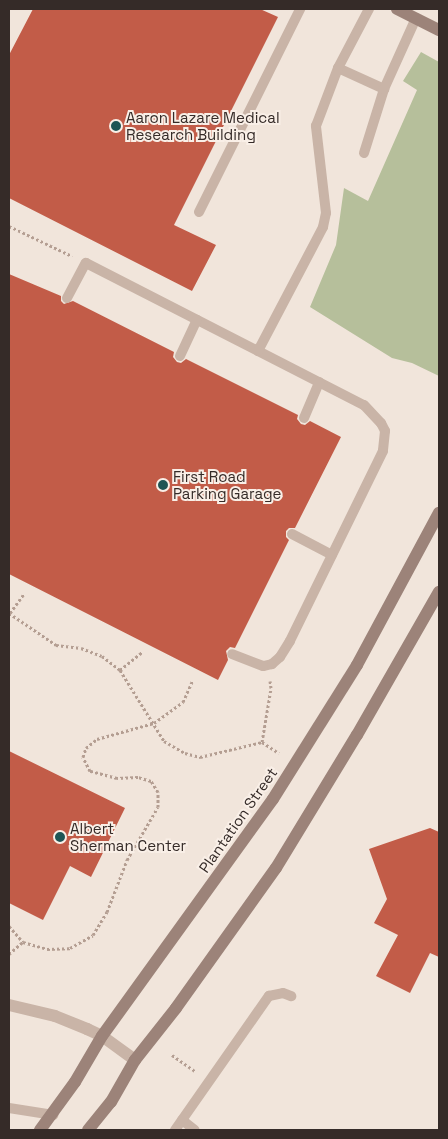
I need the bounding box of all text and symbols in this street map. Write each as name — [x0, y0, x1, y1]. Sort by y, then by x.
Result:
place label: Aaron Lazare Medical Research Building — [126, 108, 280, 143]
marker: Aaron Lazare Medical Research Building — [110, 120, 122, 132]
place label: First Road Parking Garage — [173, 467, 281, 502]
marker: First Road Parking Garage — [157, 479, 169, 491]
street label: Plantation Street — [195, 764, 281, 876]
place label: Albert Sherman Center — [70, 819, 186, 854]
marker: Albert Sherman Center — [54, 831, 66, 843]

